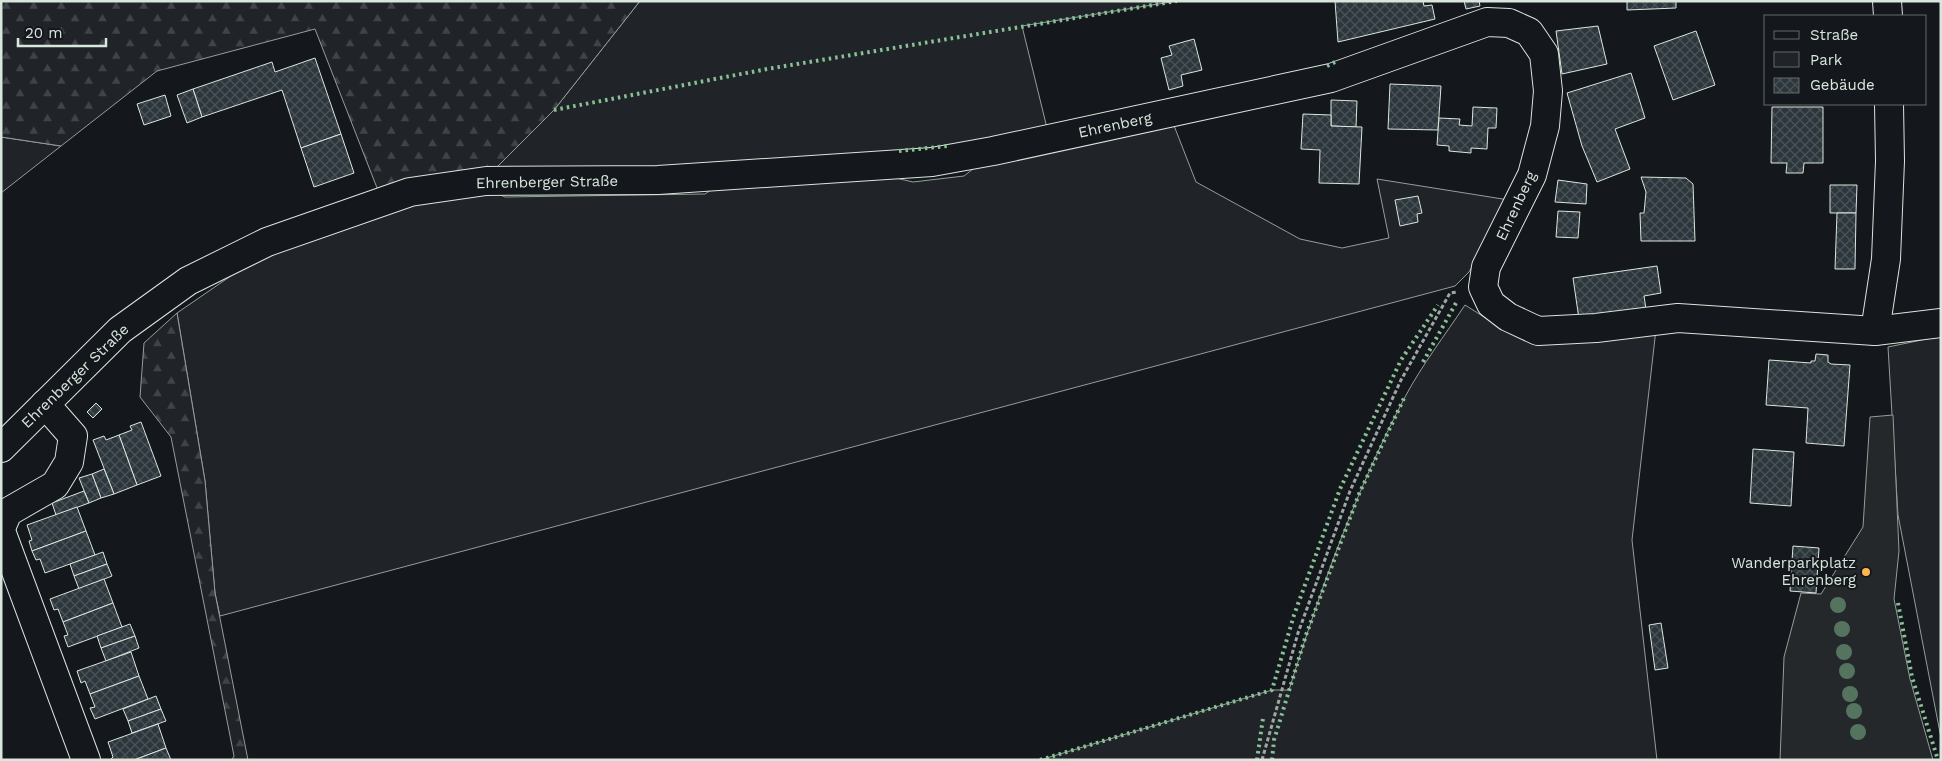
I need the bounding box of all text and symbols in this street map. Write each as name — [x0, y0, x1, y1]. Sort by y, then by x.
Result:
scale bar — [18, 15, 105, 47]
legend — [1764, 15, 1927, 105]
text: 20 m — [25, 24, 63, 42]
text: Straße — [1810, 26, 1858, 44]
text: Park — [1810, 51, 1843, 69]
text: Gebäude — [1810, 76, 1875, 94]
street label: Ehrenberg — [1077, 108, 1153, 142]
street label: Ehrenberg — [1492, 168, 1540, 244]
street label: Ehrenberger Straße — [476, 172, 618, 192]
street label: Ehrenberger Straße — [18, 320, 132, 432]
place label: Wanderparkplatz Ehrenberg — [1731, 554, 1856, 589]
marker: Wanderparkplatz Ehrenberg — [1860, 566, 1872, 578]

